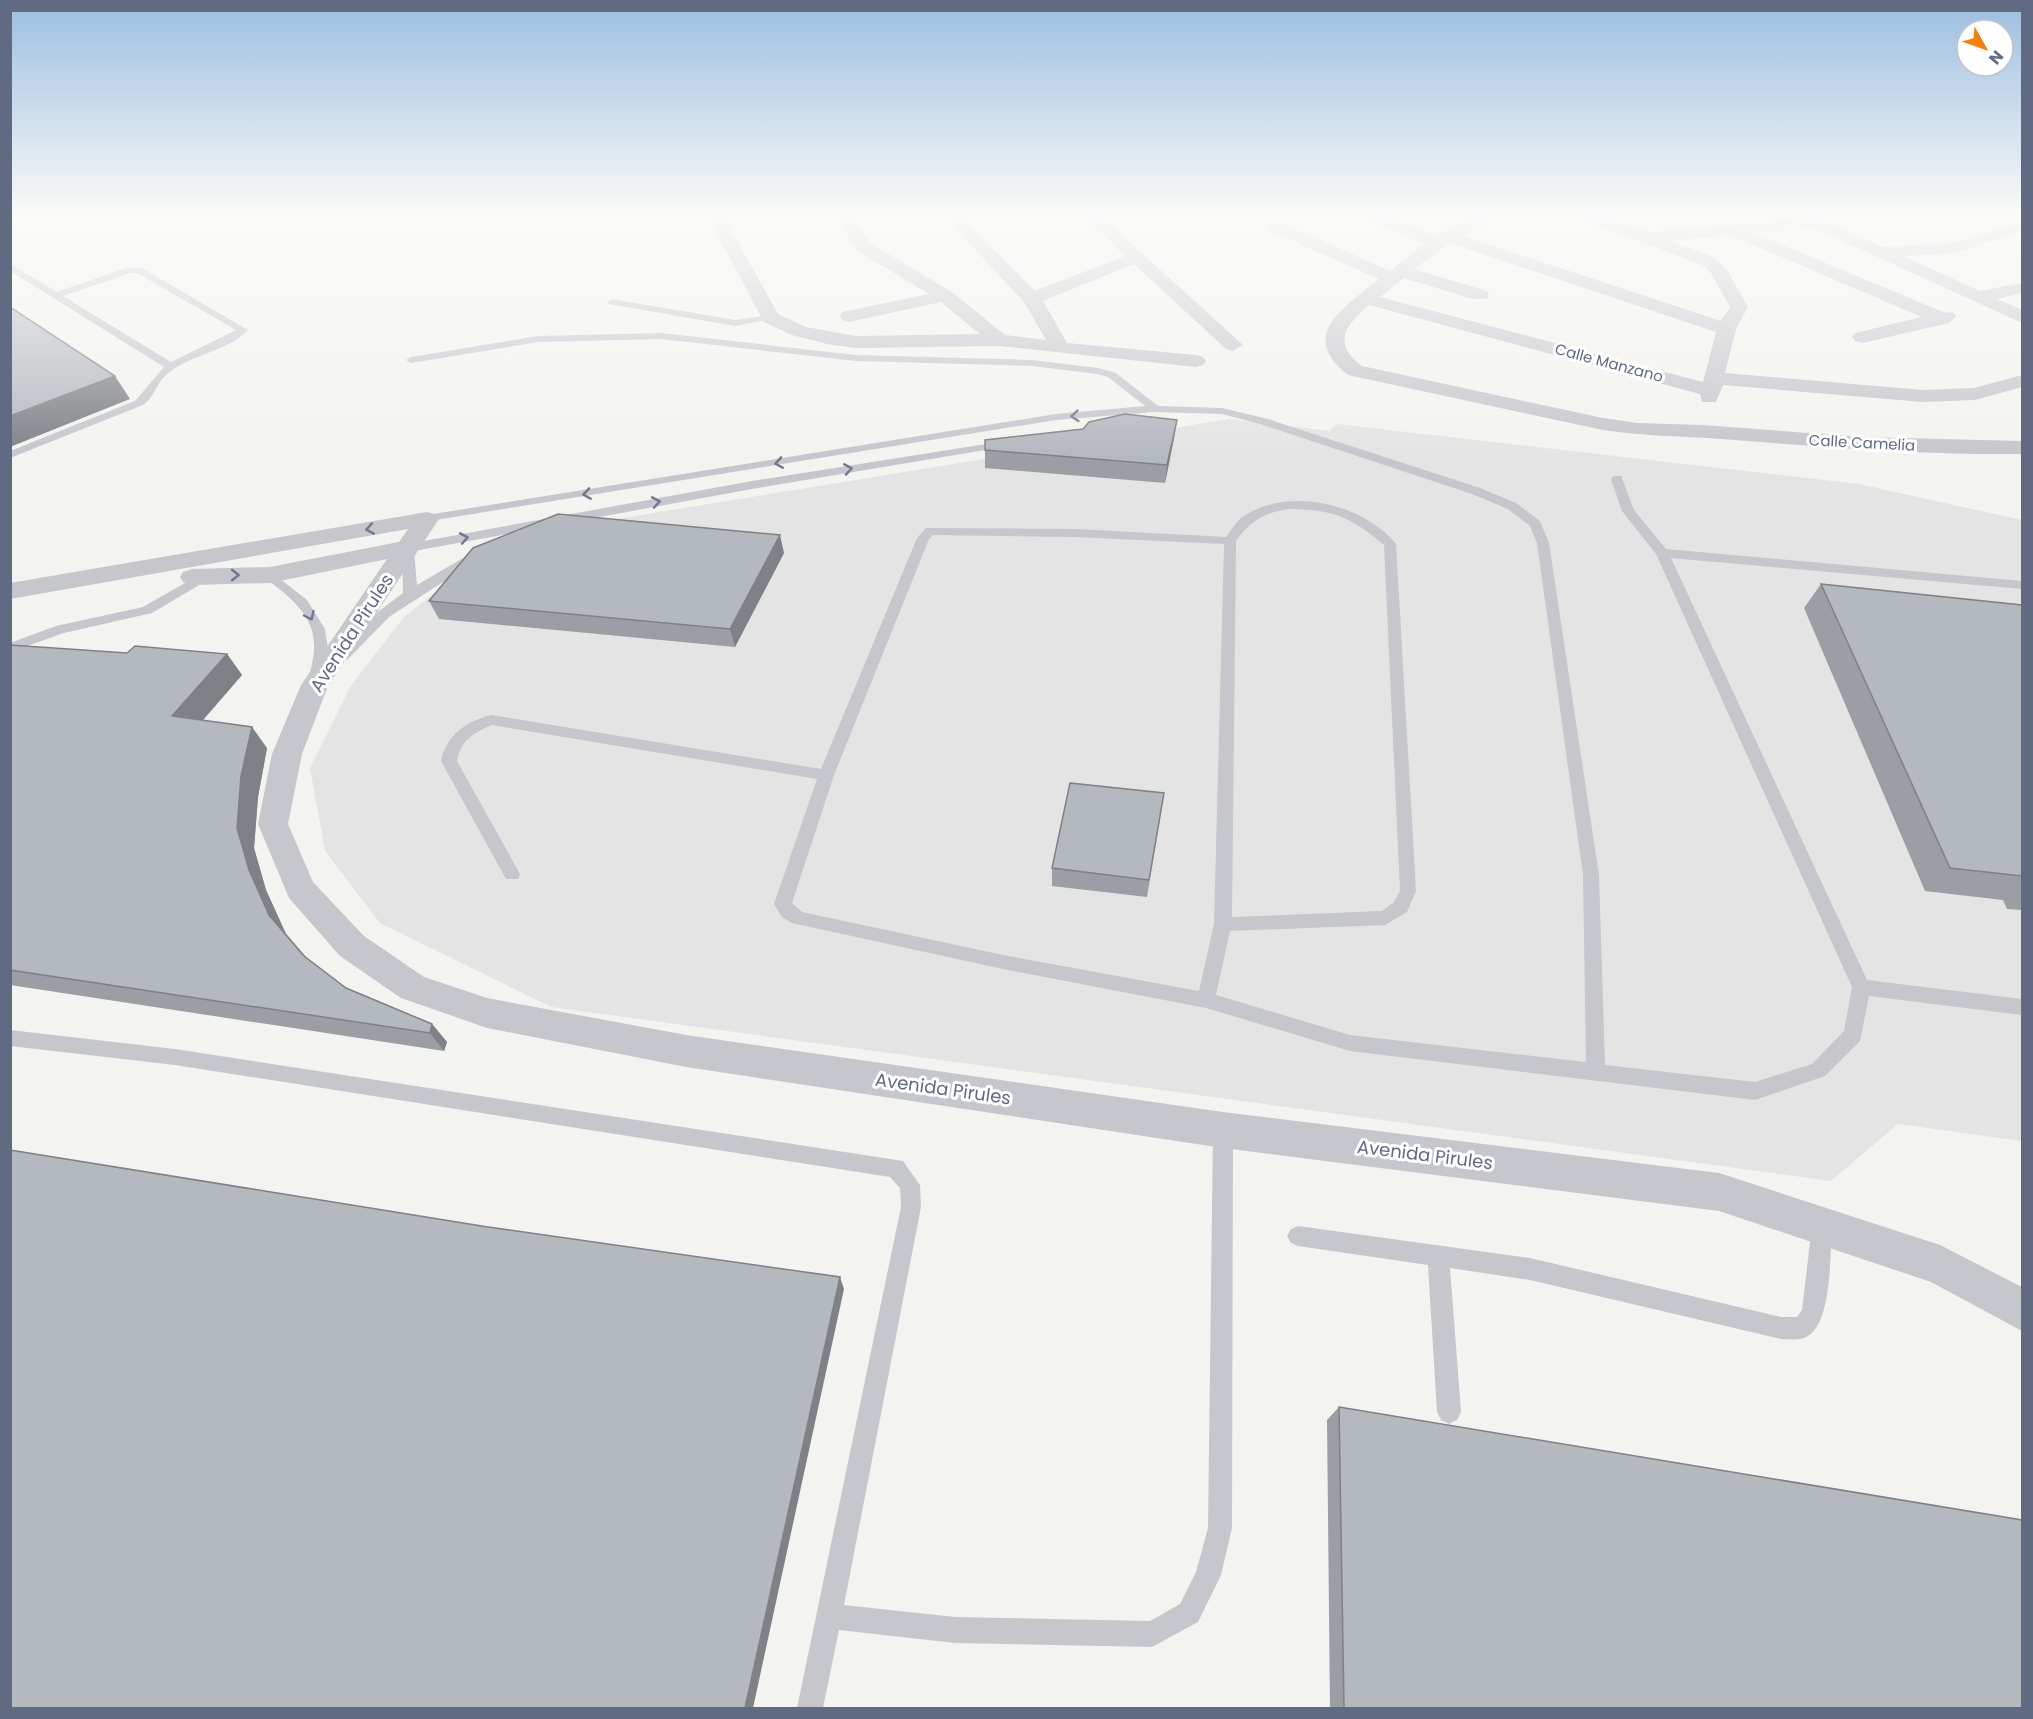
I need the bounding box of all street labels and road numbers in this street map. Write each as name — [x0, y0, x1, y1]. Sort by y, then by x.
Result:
street label: Calle Manzano — [1553, 338, 1666, 387]
street label: Calle Camelia — [1808, 429, 1916, 456]
street label: Avenida Pirules — [304, 569, 399, 697]
street label: Avenida Pirules — [874, 1067, 1012, 1110]
street label: Avenida Pirules — [1356, 1134, 1494, 1175]

